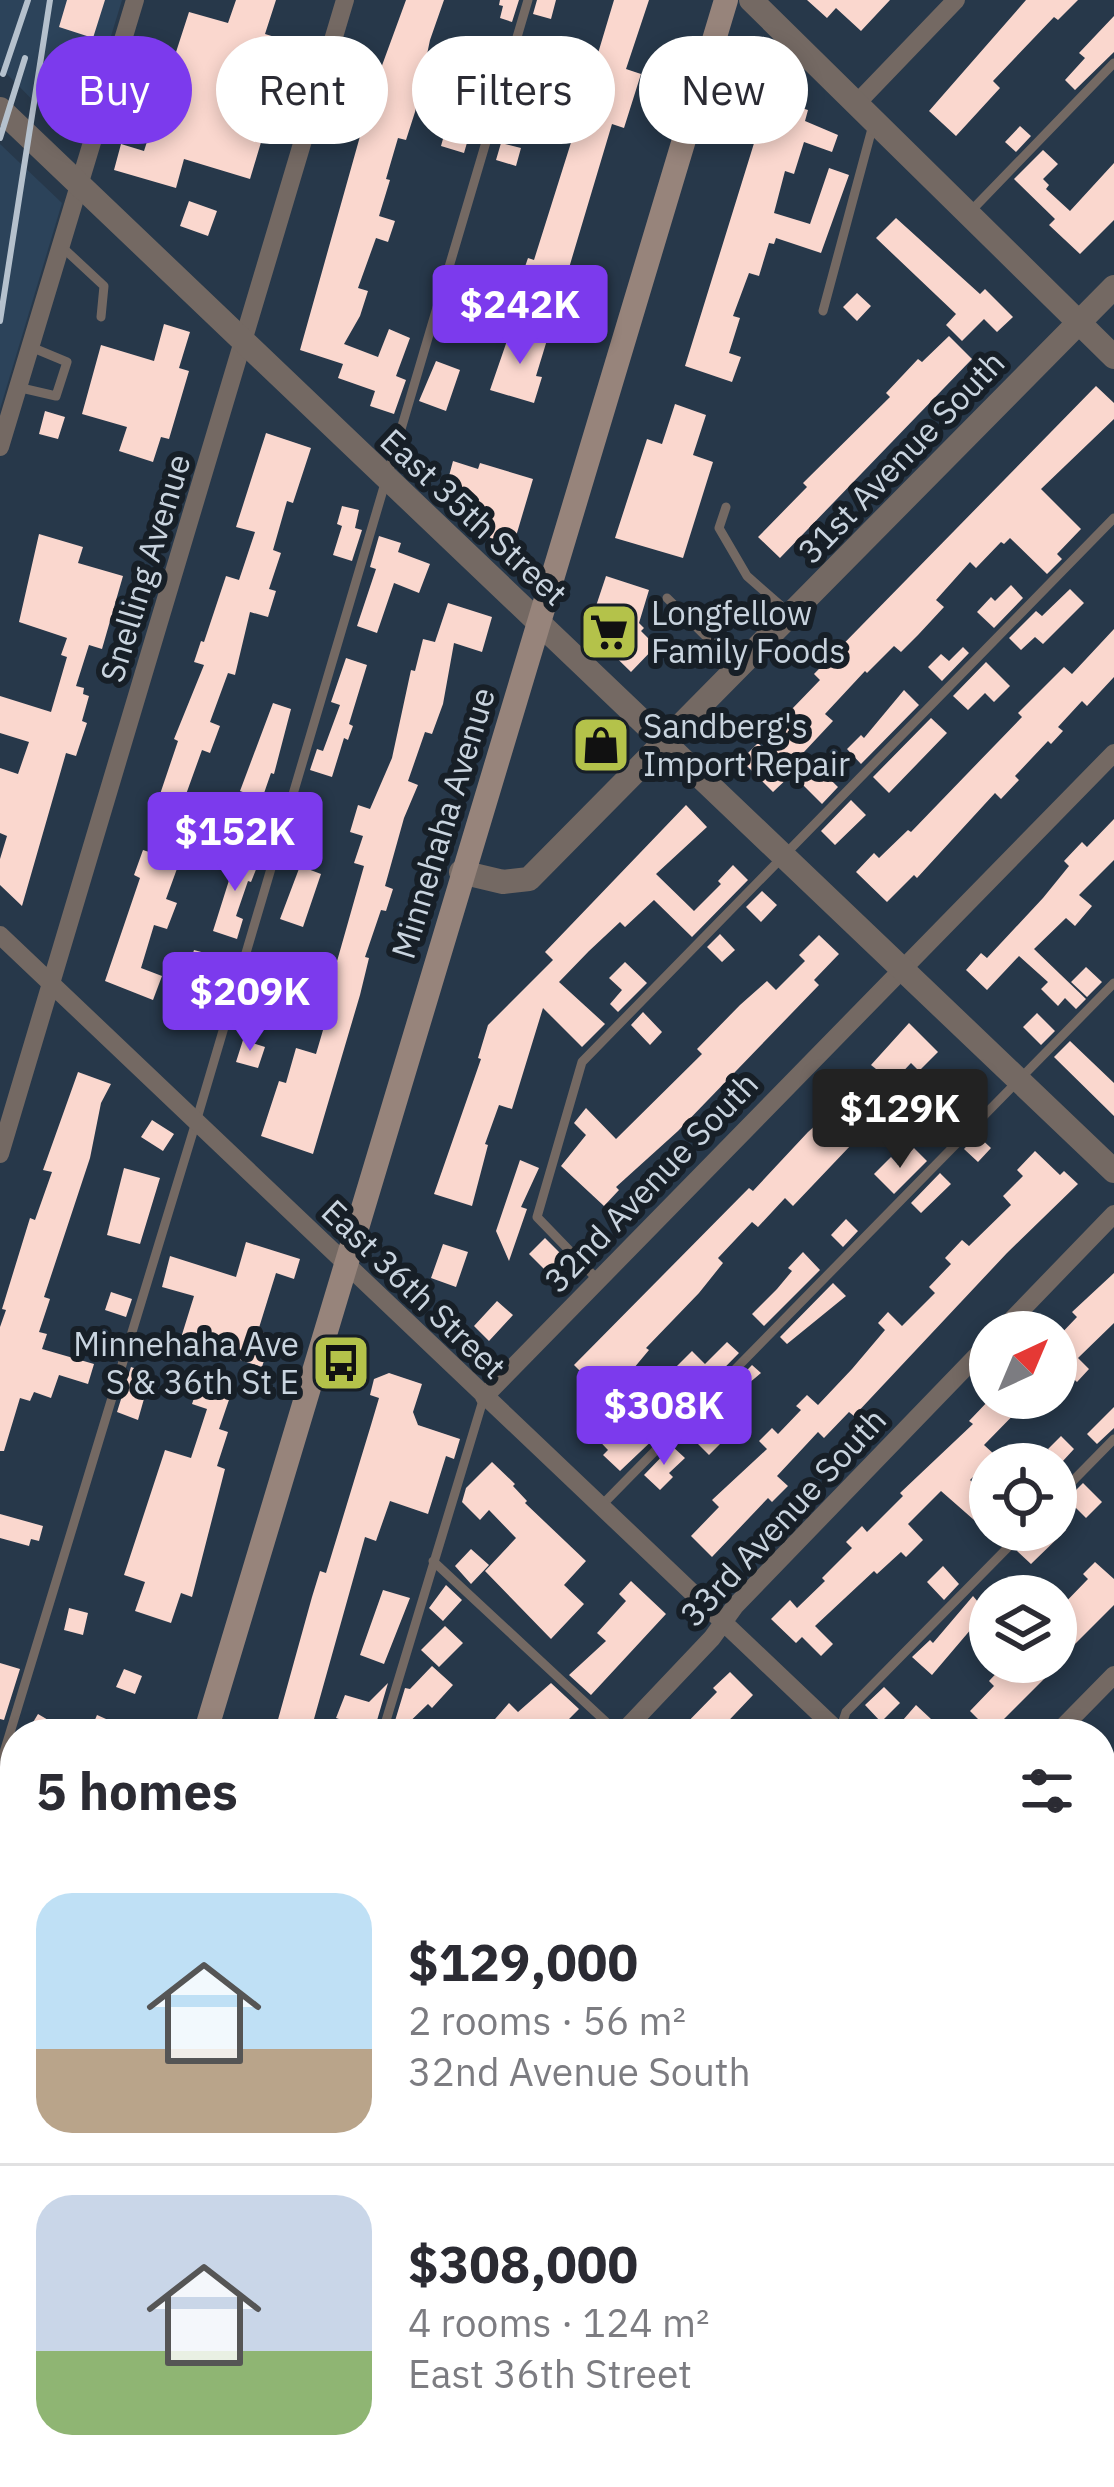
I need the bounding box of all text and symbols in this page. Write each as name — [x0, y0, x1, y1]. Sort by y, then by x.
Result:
chip: Buy — [36, 36, 192, 144]
chip: Rent — [216, 36, 388, 144]
chip: Filters — [412, 36, 615, 144]
chip: New — [639, 36, 808, 144]
pin: $242K — [436, 265, 604, 367]
text: $242K — [460, 278, 580, 329]
street label: 31st Avenue South — [788, 341, 1013, 572]
street label: East 35th Street — [372, 419, 577, 614]
street label: Snelling Avenue — [89, 449, 200, 687]
place label: Longfellow Family Foods — [651, 591, 846, 672]
supermarket icon: Longfellow Family Foods — [578, 601, 640, 663]
street label: Minnehaha Avenue — [381, 682, 504, 964]
place label: Sandberg's Import Repair — [643, 704, 850, 785]
shop icon: Sandberg's Import Repair — [570, 714, 632, 776]
pin: $152K — [151, 792, 319, 894]
text: $152K — [175, 805, 295, 856]
pin: $209K — [166, 952, 334, 1054]
text: $209K — [190, 965, 310, 1016]
street label: 32nd Avenue South — [534, 1062, 767, 1301]
pin: $129K — [816, 1069, 984, 1171]
text: $129K — [840, 1082, 960, 1133]
street label: East 36th Street — [313, 1190, 516, 1388]
north arrow — [969, 1311, 1077, 1419]
map controls — [969, 1311, 1077, 1683]
place label: Minnehaha Ave S & 36th St E — [73, 1322, 299, 1403]
bus stop icon: Minnehaha Ave S & 36th St E — [310, 1332, 372, 1394]
pin: $308K — [580, 1366, 748, 1468]
text: $308K — [604, 1379, 724, 1430]
street label: 33rd Avenue South — [670, 1398, 895, 1635]
button: locate — [969, 1443, 1077, 1551]
button: layers — [969, 1575, 1077, 1683]
text: 5 homes — [36, 1758, 238, 1824]
icon: filters — [1014, 1758, 1080, 1824]
text: $129,000 — [408, 1929, 638, 1995]
icon: home — [132, 1941, 276, 2085]
text: 2 rooms · 56 m² — [408, 1995, 686, 2046]
text: 32nd Avenue South — [408, 2046, 751, 2097]
text: $308,000 — [408, 2231, 638, 2297]
icon: home — [132, 2243, 276, 2387]
text: 4 rooms · 124 m² — [408, 2297, 710, 2348]
text: East 36th Street — [408, 2348, 692, 2399]

